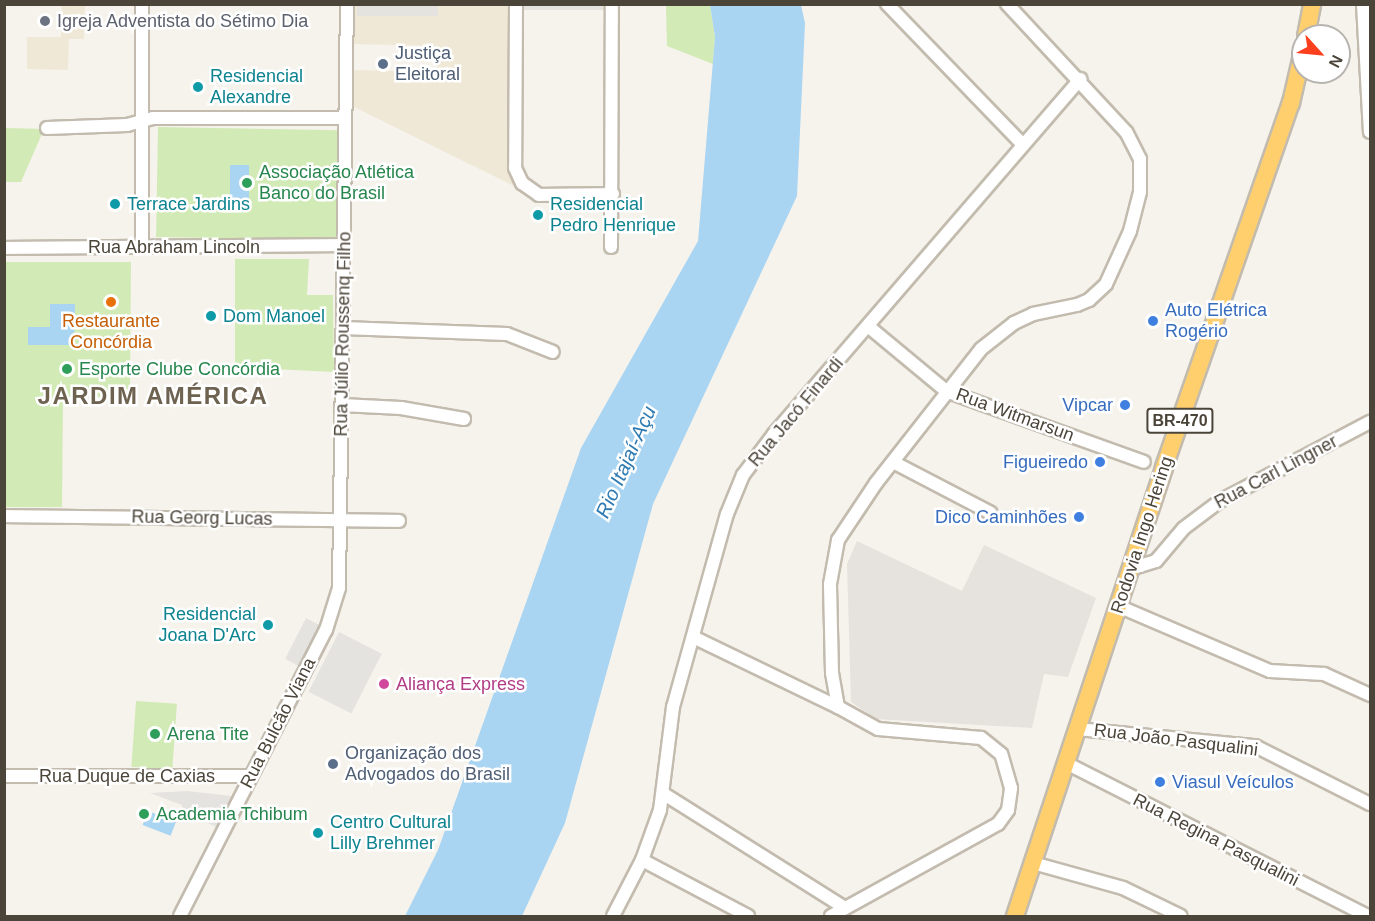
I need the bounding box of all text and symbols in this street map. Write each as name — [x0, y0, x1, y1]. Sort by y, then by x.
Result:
place label: Igreja Adventista do Sétimo Dia — [57, 10, 309, 32]
marker: Igreja Adventista do Sétimo Dia — [38, 14, 52, 28]
north arrow — [1291, 24, 1351, 84]
place label: Justiça Eleitoral — [395, 43, 460, 86]
text: N — [1326, 52, 1346, 71]
marker: Justiça Eleitoral — [376, 57, 390, 71]
place label: Residencial Alexandre — [210, 66, 303, 109]
marker: Residencial Alexandre — [191, 80, 205, 94]
place label: Associação Atlética Banco do Brasil — [259, 162, 415, 204]
marker: Associação Atlética Banco do Brasil — [240, 176, 254, 190]
place label: Terrace Jardins — [127, 193, 250, 215]
place label: Residencial Pedro Henrique — [550, 194, 676, 236]
marker: Terrace Jardins — [108, 197, 122, 211]
marker: Residencial Pedro Henrique — [531, 208, 545, 222]
street label: Rua Júlio Roussenq Filho — [330, 231, 356, 437]
street label: Rua Abraham Lincoln — [87, 236, 261, 258]
marker: Restaurante Concórdia — [104, 295, 118, 309]
place label: Auto Elétrica Rogério — [1165, 300, 1267, 342]
place label: Dom Manoel — [223, 305, 325, 327]
marker: Dom Manoel — [204, 309, 218, 323]
place label: Restaurante Concórdia — [62, 311, 160, 354]
marker: Auto Elétrica Rogério — [1146, 314, 1160, 328]
street label: Rua Jacó Finardi — [744, 353, 848, 471]
place label: Esporte Clube Concórdia — [79, 358, 280, 380]
marker: Esporte Clube Concórdia — [60, 362, 74, 376]
district label: JARDIM AMÉRICA — [37, 382, 269, 410]
street label: Rua Witmarsun — [953, 384, 1077, 446]
place label: Vipcar — [1062, 394, 1113, 416]
marker: Vipcar — [1118, 398, 1132, 412]
water label: Rio Itajaí-Açu — [591, 402, 661, 522]
road number: BR-470 — [1146, 408, 1214, 434]
street label: Rua Carl Lingner — [1211, 431, 1341, 513]
place label: Figueiredo — [1003, 451, 1088, 473]
street label: Rodovia Ingo Hering — [1106, 454, 1178, 616]
marker: Figueiredo — [1093, 455, 1107, 469]
street label: Rua Georg Lucas — [131, 506, 273, 530]
place label: Dico Caminhões — [935, 506, 1067, 528]
marker: Dico Caminhões — [1072, 510, 1086, 524]
place label: Residencial Joana D'Arc — [159, 604, 256, 646]
marker: Residencial Joana D'Arc — [261, 618, 275, 632]
street label: Rua Bulcão Viana — [236, 654, 320, 792]
place label: Aliança Express — [396, 673, 525, 695]
marker: Aliança Express — [377, 677, 391, 691]
street label: Rua João Pasqualini — [1093, 719, 1259, 761]
place label: Arena Tite — [167, 723, 249, 745]
marker: Arena Tite — [148, 727, 162, 741]
place label: Organização dos Advogados do Brasil — [345, 743, 510, 786]
marker: Organização dos Advogados do Brasil — [326, 757, 340, 771]
street label: Rua Duque de Caxias — [39, 765, 215, 787]
place label: Viasul Veículos — [1172, 771, 1294, 793]
marker: Viasul Veículos — [1153, 775, 1167, 789]
street label: Rua Regina Pasqualini — [1130, 789, 1302, 891]
place label: Academia Tchibum — [156, 803, 308, 825]
marker: Academia Tchibum — [137, 807, 151, 821]
place label: Centro Cultural Lilly Brehmer — [330, 812, 451, 854]
marker: Centro Cultural Lilly Brehmer — [311, 826, 325, 840]

